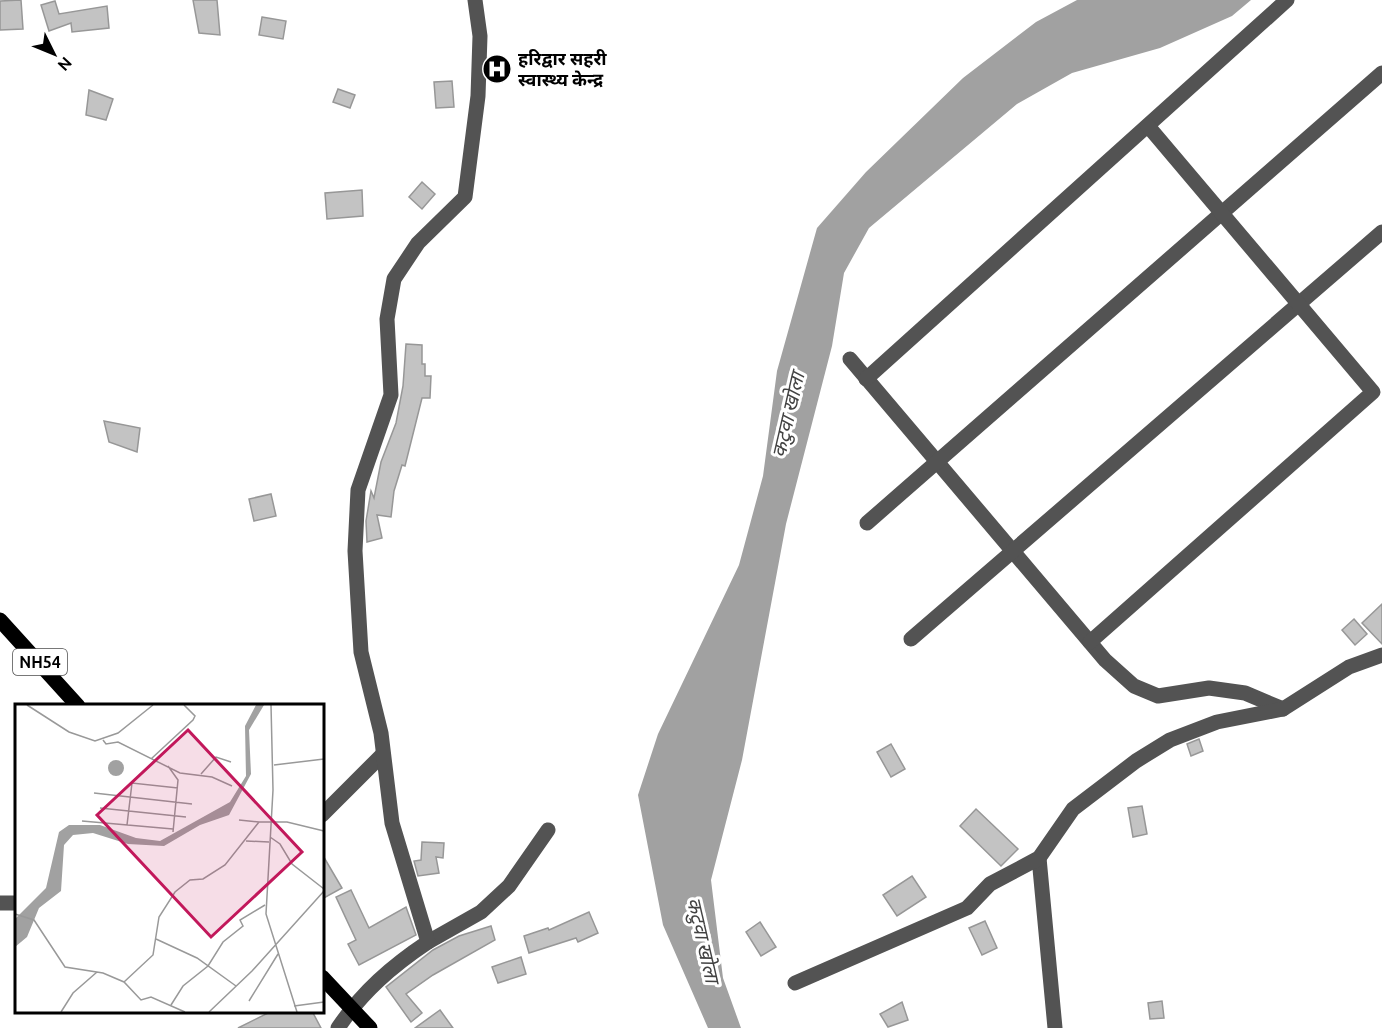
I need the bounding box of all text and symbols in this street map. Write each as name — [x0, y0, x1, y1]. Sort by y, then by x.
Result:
north arrow — [24, 24, 84, 84]
place label: हरिद्वार सहरी स्वास्थ्य केन्द्र — [518, 48, 607, 89]
hospital icon: हरिद्वार सहरी स्वास्थ्य केन्द्र — [481, 53, 513, 85]
text: N — [54, 54, 76, 75]
water label: कटुवा खोला — [767, 366, 811, 460]
road number: NH54 — [13, 649, 67, 675]
inset map — [15, 704, 324, 1013]
water label: कटुवा खोला — [681, 895, 725, 989]

